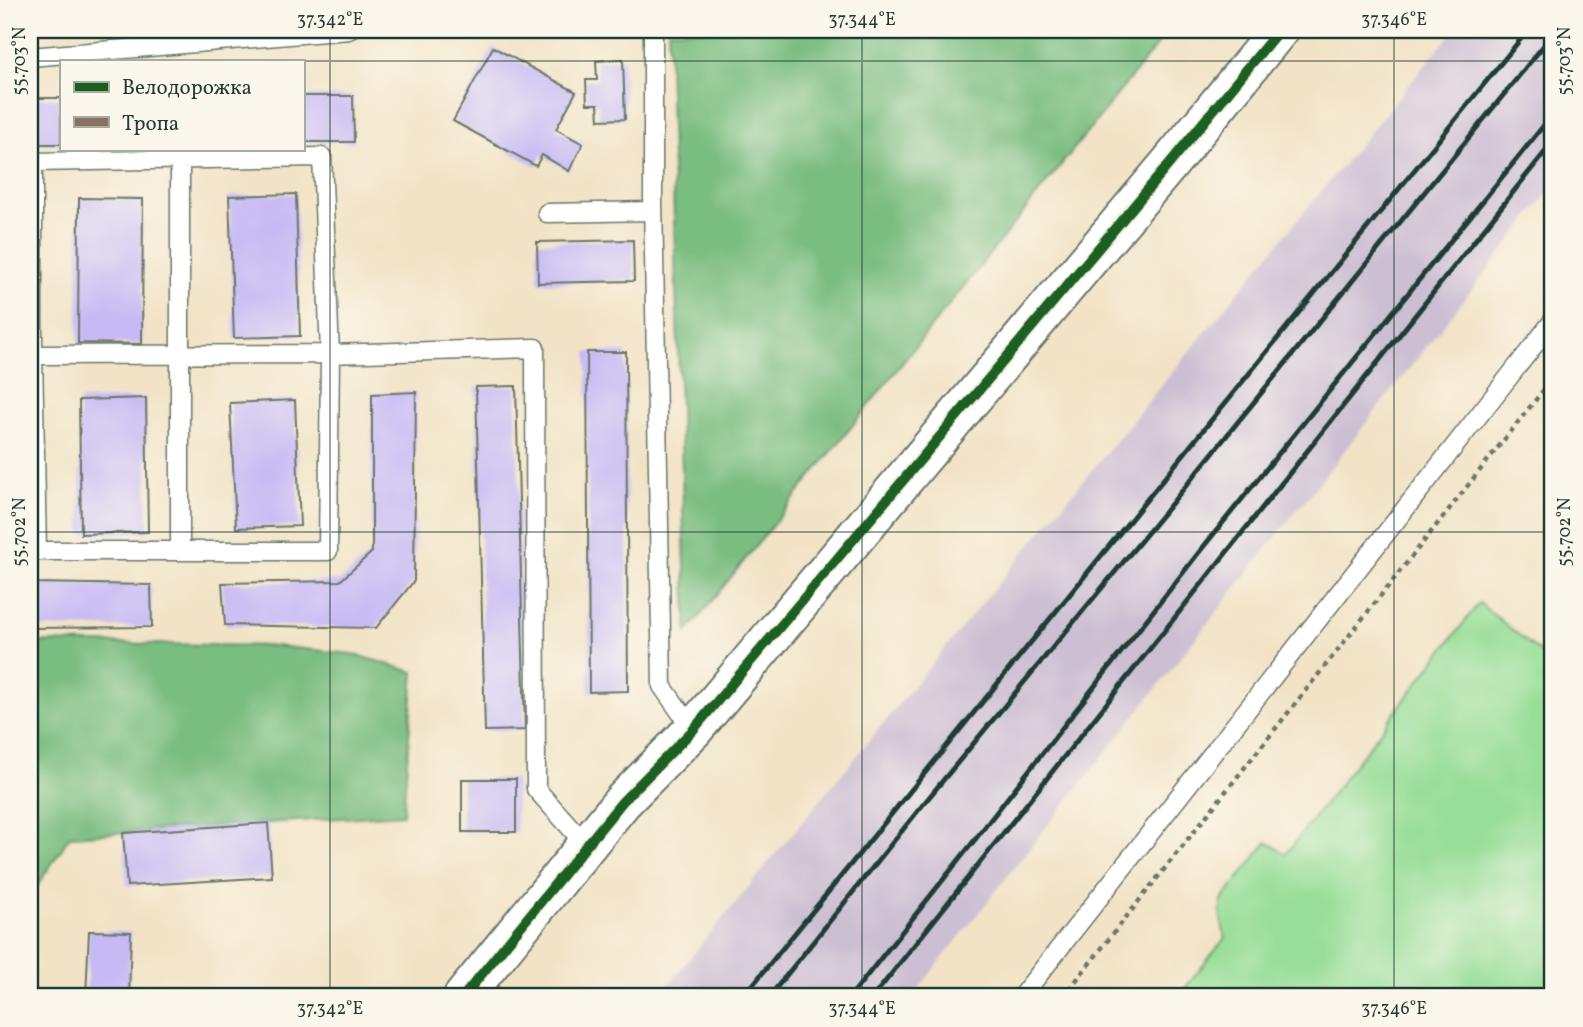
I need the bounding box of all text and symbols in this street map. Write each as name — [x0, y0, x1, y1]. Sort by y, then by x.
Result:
text: 37.342°E — [297, 8, 363, 33]
text: 37.344°E — [828, 8, 896, 33]
text: 37.346°E — [1361, 8, 1427, 33]
text: 55.703°N — [8, 27, 33, 95]
text: 55.703°N — [1553, 27, 1578, 95]
legend — [60, 60, 304, 150]
text: Велодорожка — [122, 74, 252, 103]
text: Тропа — [122, 110, 179, 139]
text: 55.702°N — [8, 497, 33, 567]
text: 55.702°N — [1553, 497, 1578, 567]
text: 37.342°E — [297, 997, 363, 1022]
text: 37.344°E — [828, 997, 896, 1022]
text: 37.346°E — [1361, 997, 1427, 1022]

